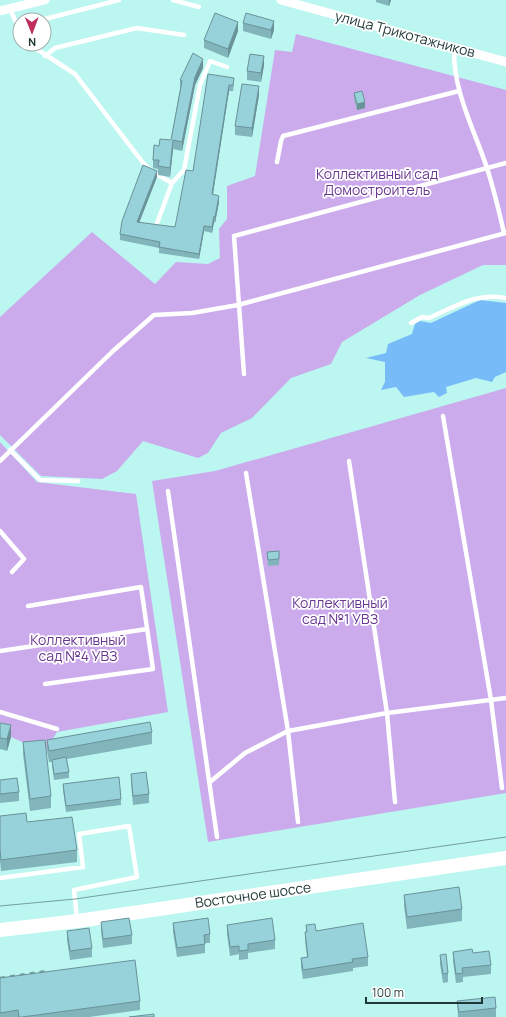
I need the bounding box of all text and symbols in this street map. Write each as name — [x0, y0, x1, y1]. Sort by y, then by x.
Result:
street label: улица Трикотажников — [333, 6, 478, 62]
north arrow — [12, 12, 52, 52]
text: N — [28, 35, 36, 50]
park label: Коллективный сад Домостроитель — [316, 164, 438, 199]
park label: Коллективный сад №1 УВЗ — [292, 593, 388, 628]
park label: Коллективный сад №4 УВЗ — [30, 630, 126, 665]
street label: Восточное шоссе — [194, 877, 312, 912]
scale bar — [366, 979, 482, 1005]
text: 100 m — [372, 984, 404, 1001]

